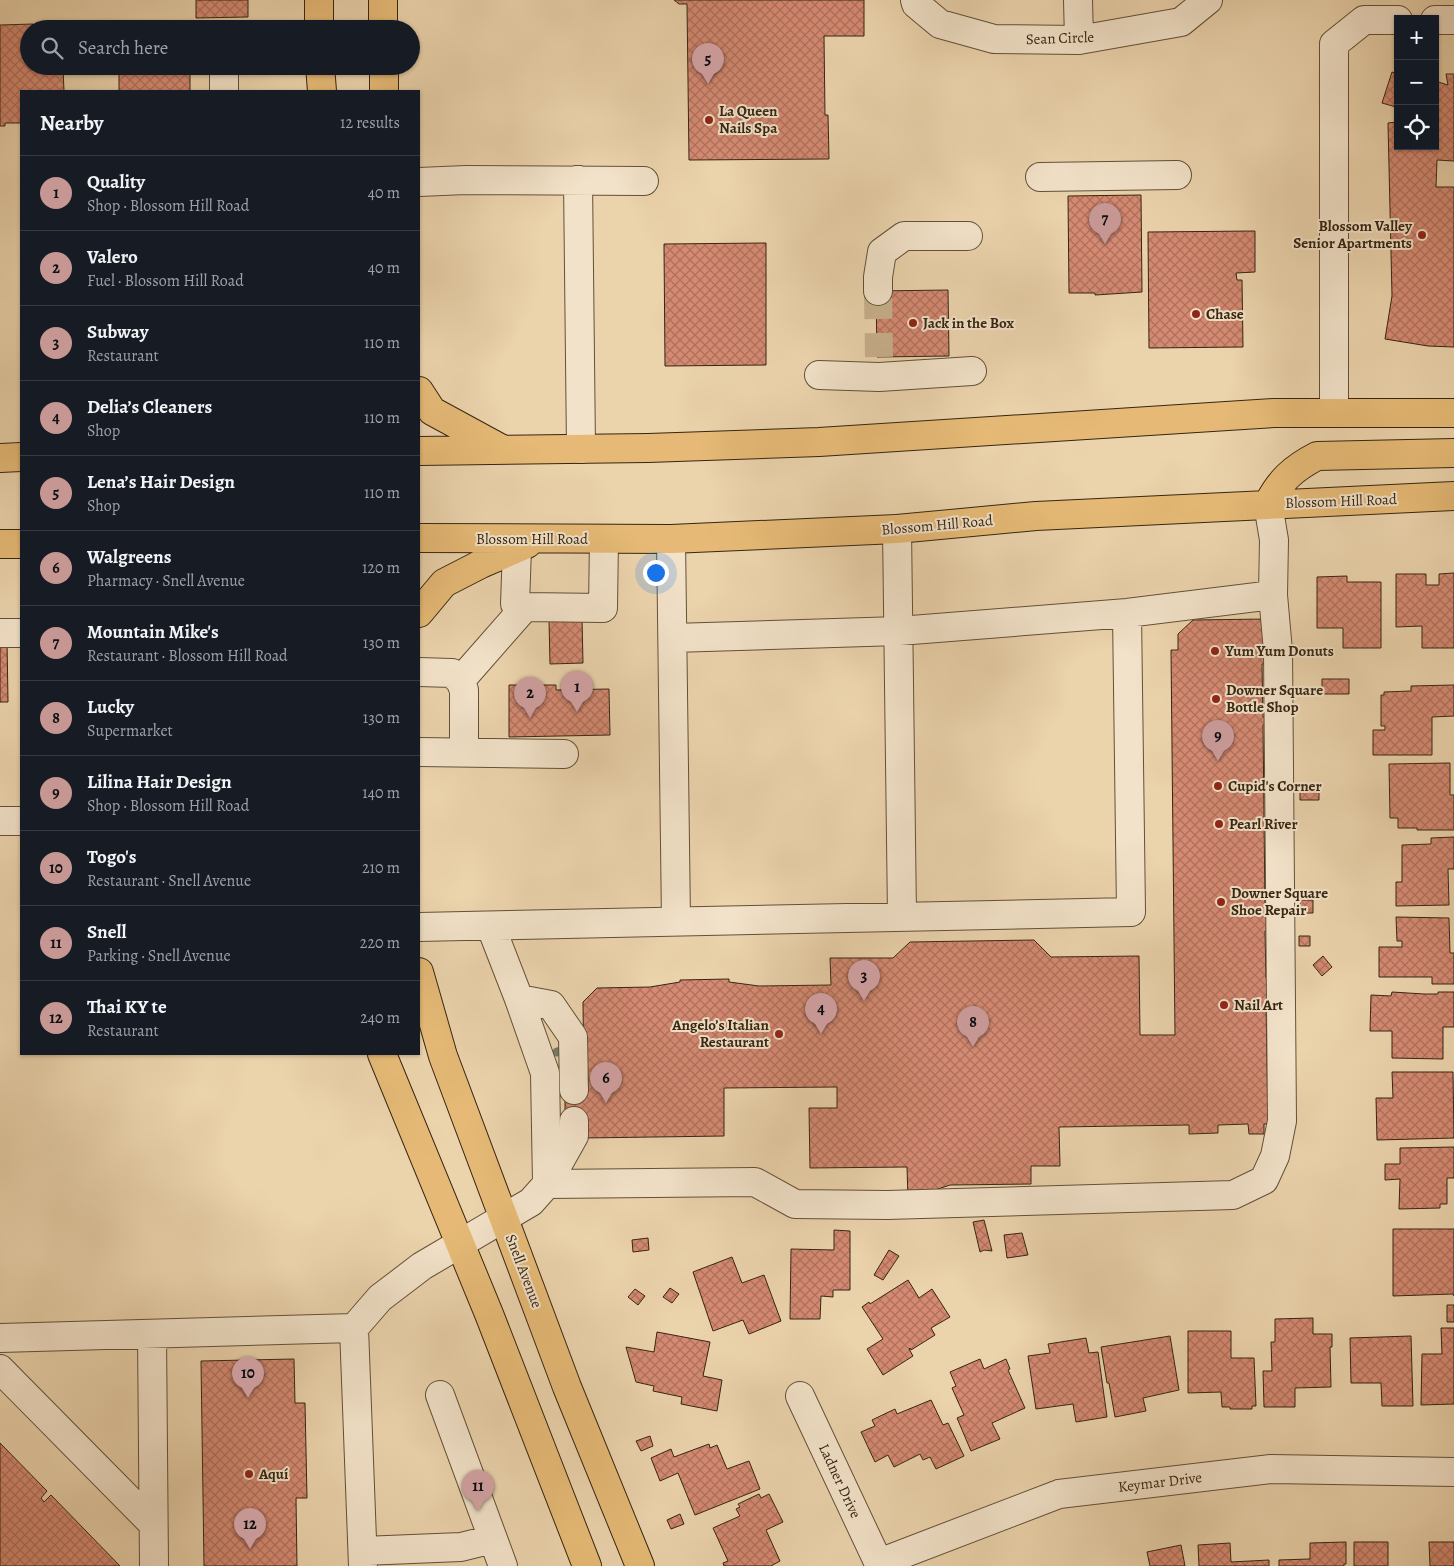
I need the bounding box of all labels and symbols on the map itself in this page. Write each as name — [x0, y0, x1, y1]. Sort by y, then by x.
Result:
street label: Sean Circle — [1026, 27, 1095, 49]
pin: 5 — [692, 43, 724, 84]
place label: La Queen Nails Spa — [719, 101, 778, 138]
marker: La Queen Nails Spa — [703, 114, 715, 126]
pin: 7 — [1089, 203, 1121, 244]
place label: Blossom Valley Senior Apartments — [1293, 216, 1413, 253]
marker: Blossom Valley Senior Apartments — [1416, 229, 1428, 241]
place label: Chase — [1206, 304, 1244, 324]
marker: Chase — [1190, 308, 1202, 320]
place label: Jack in the Box — [923, 313, 1015, 333]
marker: Jack in the Box — [907, 317, 919, 329]
street label: Blossom Hill Road — [1285, 489, 1398, 513]
street label: Blossom Hill Road — [880, 510, 995, 540]
street label: Blossom Hill Road — [476, 529, 589, 549]
your location — [643, 560, 669, 586]
place label: Yum Yum Donuts — [1224, 641, 1334, 661]
marker: Yum Yum Donuts — [1209, 645, 1221, 657]
pin: 1 — [561, 671, 593, 712]
pin: 2 — [514, 677, 546, 718]
place label: Downer Square Bottle Shop — [1226, 680, 1323, 717]
marker: Downer Square Bottle Shop — [1210, 693, 1222, 705]
pin: 9 — [1202, 720, 1234, 761]
place label: Cupid's Corner — [1228, 776, 1322, 796]
marker: Cupid's Corner — [1212, 780, 1224, 792]
place label: Pearl River — [1229, 814, 1298, 834]
marker: Pearl River — [1213, 818, 1225, 830]
place label: Downer Square Shoe Repair — [1231, 883, 1328, 920]
marker: Downer Square Shoe Repair — [1215, 896, 1227, 908]
pin: 3 — [848, 960, 880, 1001]
pin: 4 — [805, 993, 837, 1034]
place label: Nail Art — [1234, 995, 1283, 1015]
marker: Nail Art — [1218, 999, 1230, 1011]
pin: 8 — [957, 1006, 989, 1047]
place label: Angelo’s Italian Restaurant — [671, 1015, 770, 1052]
marker: Angelo’s Italian Restaurant — [773, 1028, 785, 1040]
pin: 6 — [590, 1062, 622, 1103]
street label: Snell Avenue — [501, 1231, 547, 1311]
pin: 10 — [232, 1357, 264, 1398]
street label: Ladner Drive — [814, 1441, 866, 1522]
place label: Aquí — [258, 1464, 289, 1484]
street label: Keymar Drive — [1117, 1467, 1203, 1497]
marker: Aquí — [243, 1468, 255, 1480]
pin: 11 — [462, 1470, 494, 1511]
pin: 12 — [234, 1508, 266, 1549]

